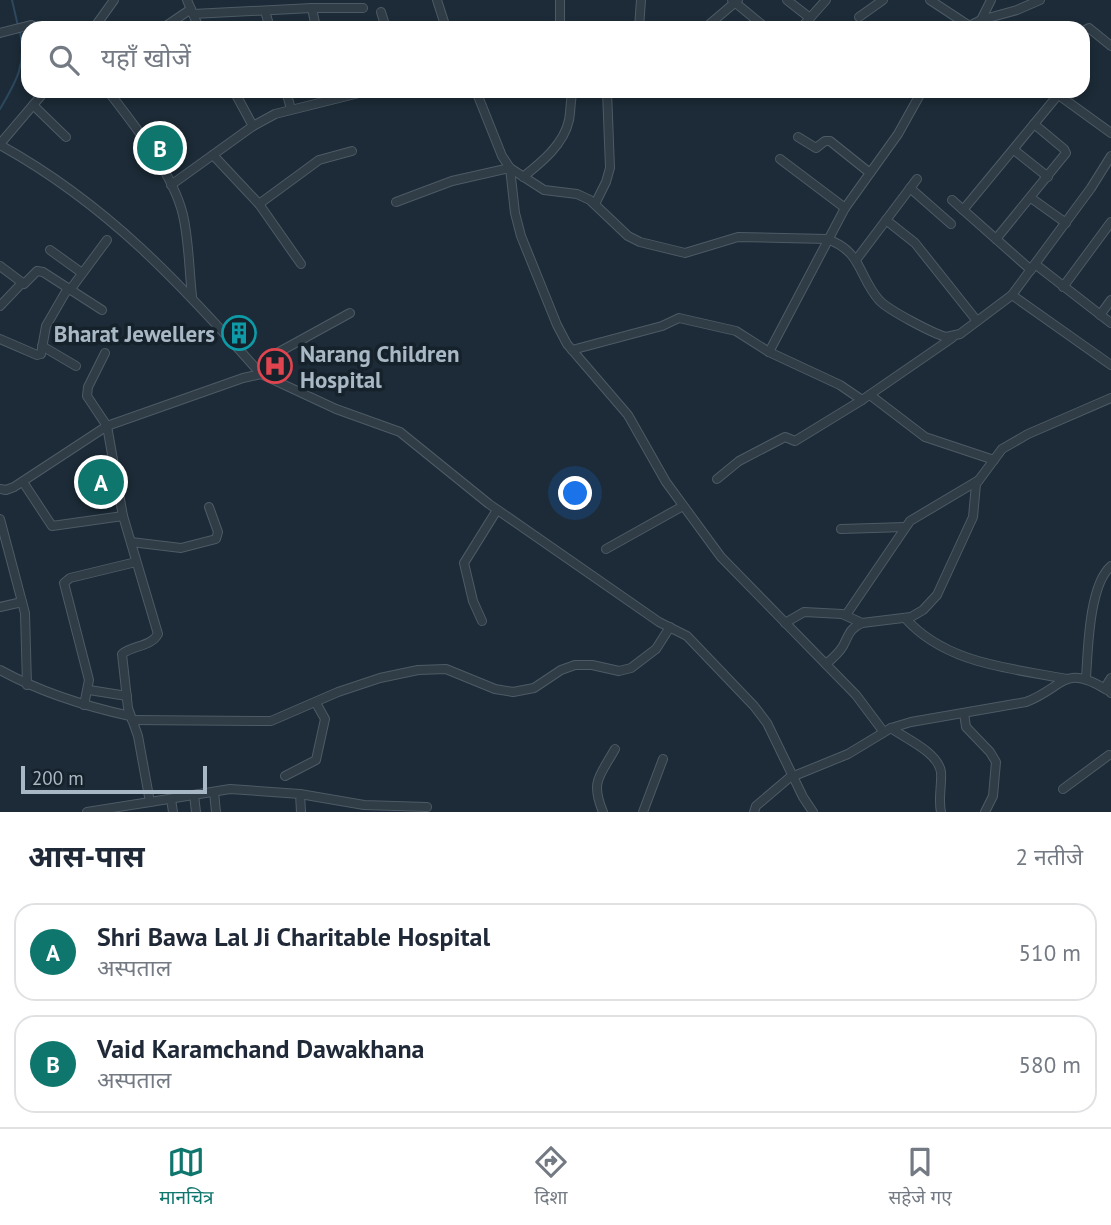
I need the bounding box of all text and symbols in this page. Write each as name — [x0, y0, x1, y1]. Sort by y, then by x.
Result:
search box — [21, 21, 1090, 98]
icon: search — [45, 41, 83, 79]
text: यहाँ खोजें — [101, 41, 191, 74]
pin: B — [137, 122, 183, 174]
building icon: Bharat Jewellers — [220, 314, 258, 352]
place label: Bharat Jewellers — [54, 319, 215, 348]
place label: Narang Children Hospital — [300, 339, 459, 394]
hospital icon: Narang Children Hospital — [256, 347, 294, 385]
pin: A — [78, 456, 124, 508]
your location — [558, 476, 592, 510]
scale bar — [21, 763, 206, 795]
text: 200 m — [32, 766, 84, 790]
text: आस-पास — [28, 836, 145, 875]
text: 2 नतीजे — [1015, 842, 1083, 871]
text: Shri Bawa Lal Ji Charitable Hospital — [97, 920, 490, 953]
text: A — [46, 938, 60, 967]
text: 510 m — [1019, 938, 1081, 967]
text: अस्पताल — [97, 953, 171, 982]
text: Vaid Karamchand Dawakhana — [97, 1032, 424, 1065]
text: B — [46, 1050, 60, 1079]
text: 580 m — [1019, 1050, 1081, 1079]
text: अस्पताल — [97, 1065, 171, 1094]
tab: मानचित्र — [159, 1143, 214, 1212]
tab: दिशा — [532, 1143, 570, 1212]
tab: सहेजे गए — [888, 1143, 952, 1212]

